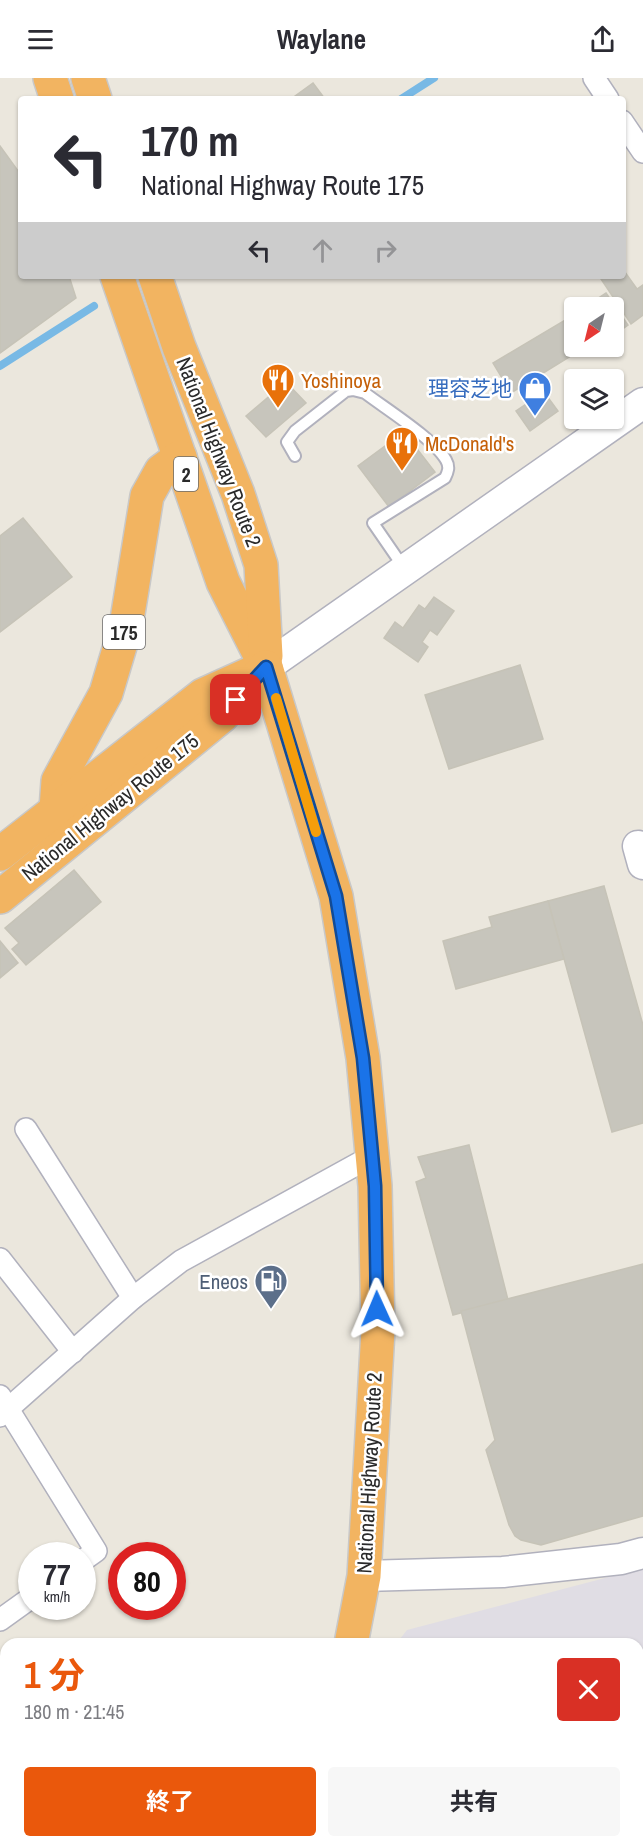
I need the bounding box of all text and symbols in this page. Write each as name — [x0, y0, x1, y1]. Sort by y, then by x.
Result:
text: Waylane — [277, 21, 366, 57]
icon: menu — [24, 23, 57, 56]
icon: share — [586, 23, 619, 56]
text: 170 m — [141, 113, 239, 169]
icon: left — [42, 120, 120, 198]
text: National Highway Route 175 — [141, 167, 424, 203]
icon: left — [243, 234, 276, 267]
icon: ahead — [306, 234, 339, 267]
icon: right — [369, 234, 402, 267]
north arrow — [564, 297, 624, 357]
map controls — [564, 297, 624, 429]
street label: National Highway Route 2 — [171, 354, 267, 550]
restaurant icon: Yoshinoya — [260, 362, 296, 409]
place label: Yoshinoya — [301, 366, 381, 395]
button: layers — [564, 369, 624, 429]
shop icon: 理容芝地 — [517, 370, 553, 417]
place label: 理容芝地 — [428, 374, 512, 403]
restaurant icon: McDonald's — [384, 425, 420, 472]
place label: McDonald's — [425, 429, 514, 458]
road number: 2 — [174, 457, 198, 491]
road number: 175 — [103, 615, 145, 649]
pin — [210, 674, 261, 725]
icon: arrive — [219, 683, 252, 716]
street label: National Highway Route 175 — [15, 726, 205, 888]
fuel station icon: Eneos — [253, 1263, 289, 1310]
place label: Eneos — [199, 1267, 248, 1296]
position arrow — [345, 1277, 409, 1341]
street label: National Highway Route 2 — [349, 1372, 389, 1574]
speed limit sign: 80 — [108, 1542, 186, 1620]
text: 77 — [43, 1554, 71, 1594]
text: km/h — [44, 1586, 70, 1607]
text: 1 分 — [24, 1651, 85, 1699]
button: close — [557, 1658, 620, 1721]
text: 180 m · 21:45 — [24, 1698, 124, 1725]
button: 終了 — [24, 1767, 316, 1836]
button: 共有 — [328, 1767, 620, 1836]

